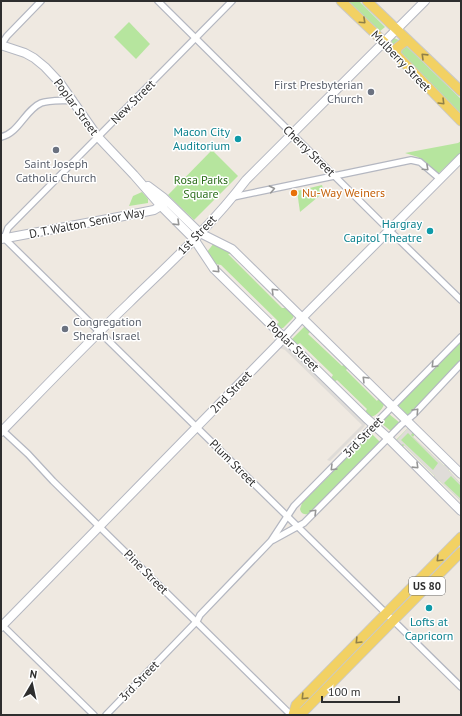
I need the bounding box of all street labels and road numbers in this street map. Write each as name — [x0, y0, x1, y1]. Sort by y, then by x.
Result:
street label: Mulberry Street — [368, 27, 434, 94]
street label: Poplar Street — [51, 75, 102, 138]
street label: New Street — [107, 76, 158, 127]
street label: Cherry Street — [280, 122, 339, 179]
street label: D. T. Walton Senior Way — [28, 204, 147, 241]
street label: 1st Street — [174, 212, 219, 258]
street label: Poplar Street — [264, 317, 323, 374]
street label: 2nd Street — [207, 367, 255, 416]
street label: 3rd Street — [340, 413, 386, 460]
street label: Plum Street — [207, 436, 260, 489]
street label: Pine Street — [121, 546, 172, 597]
road number: US 80 — [409, 577, 445, 595]
street label: 3rd Street — [116, 657, 162, 704]

